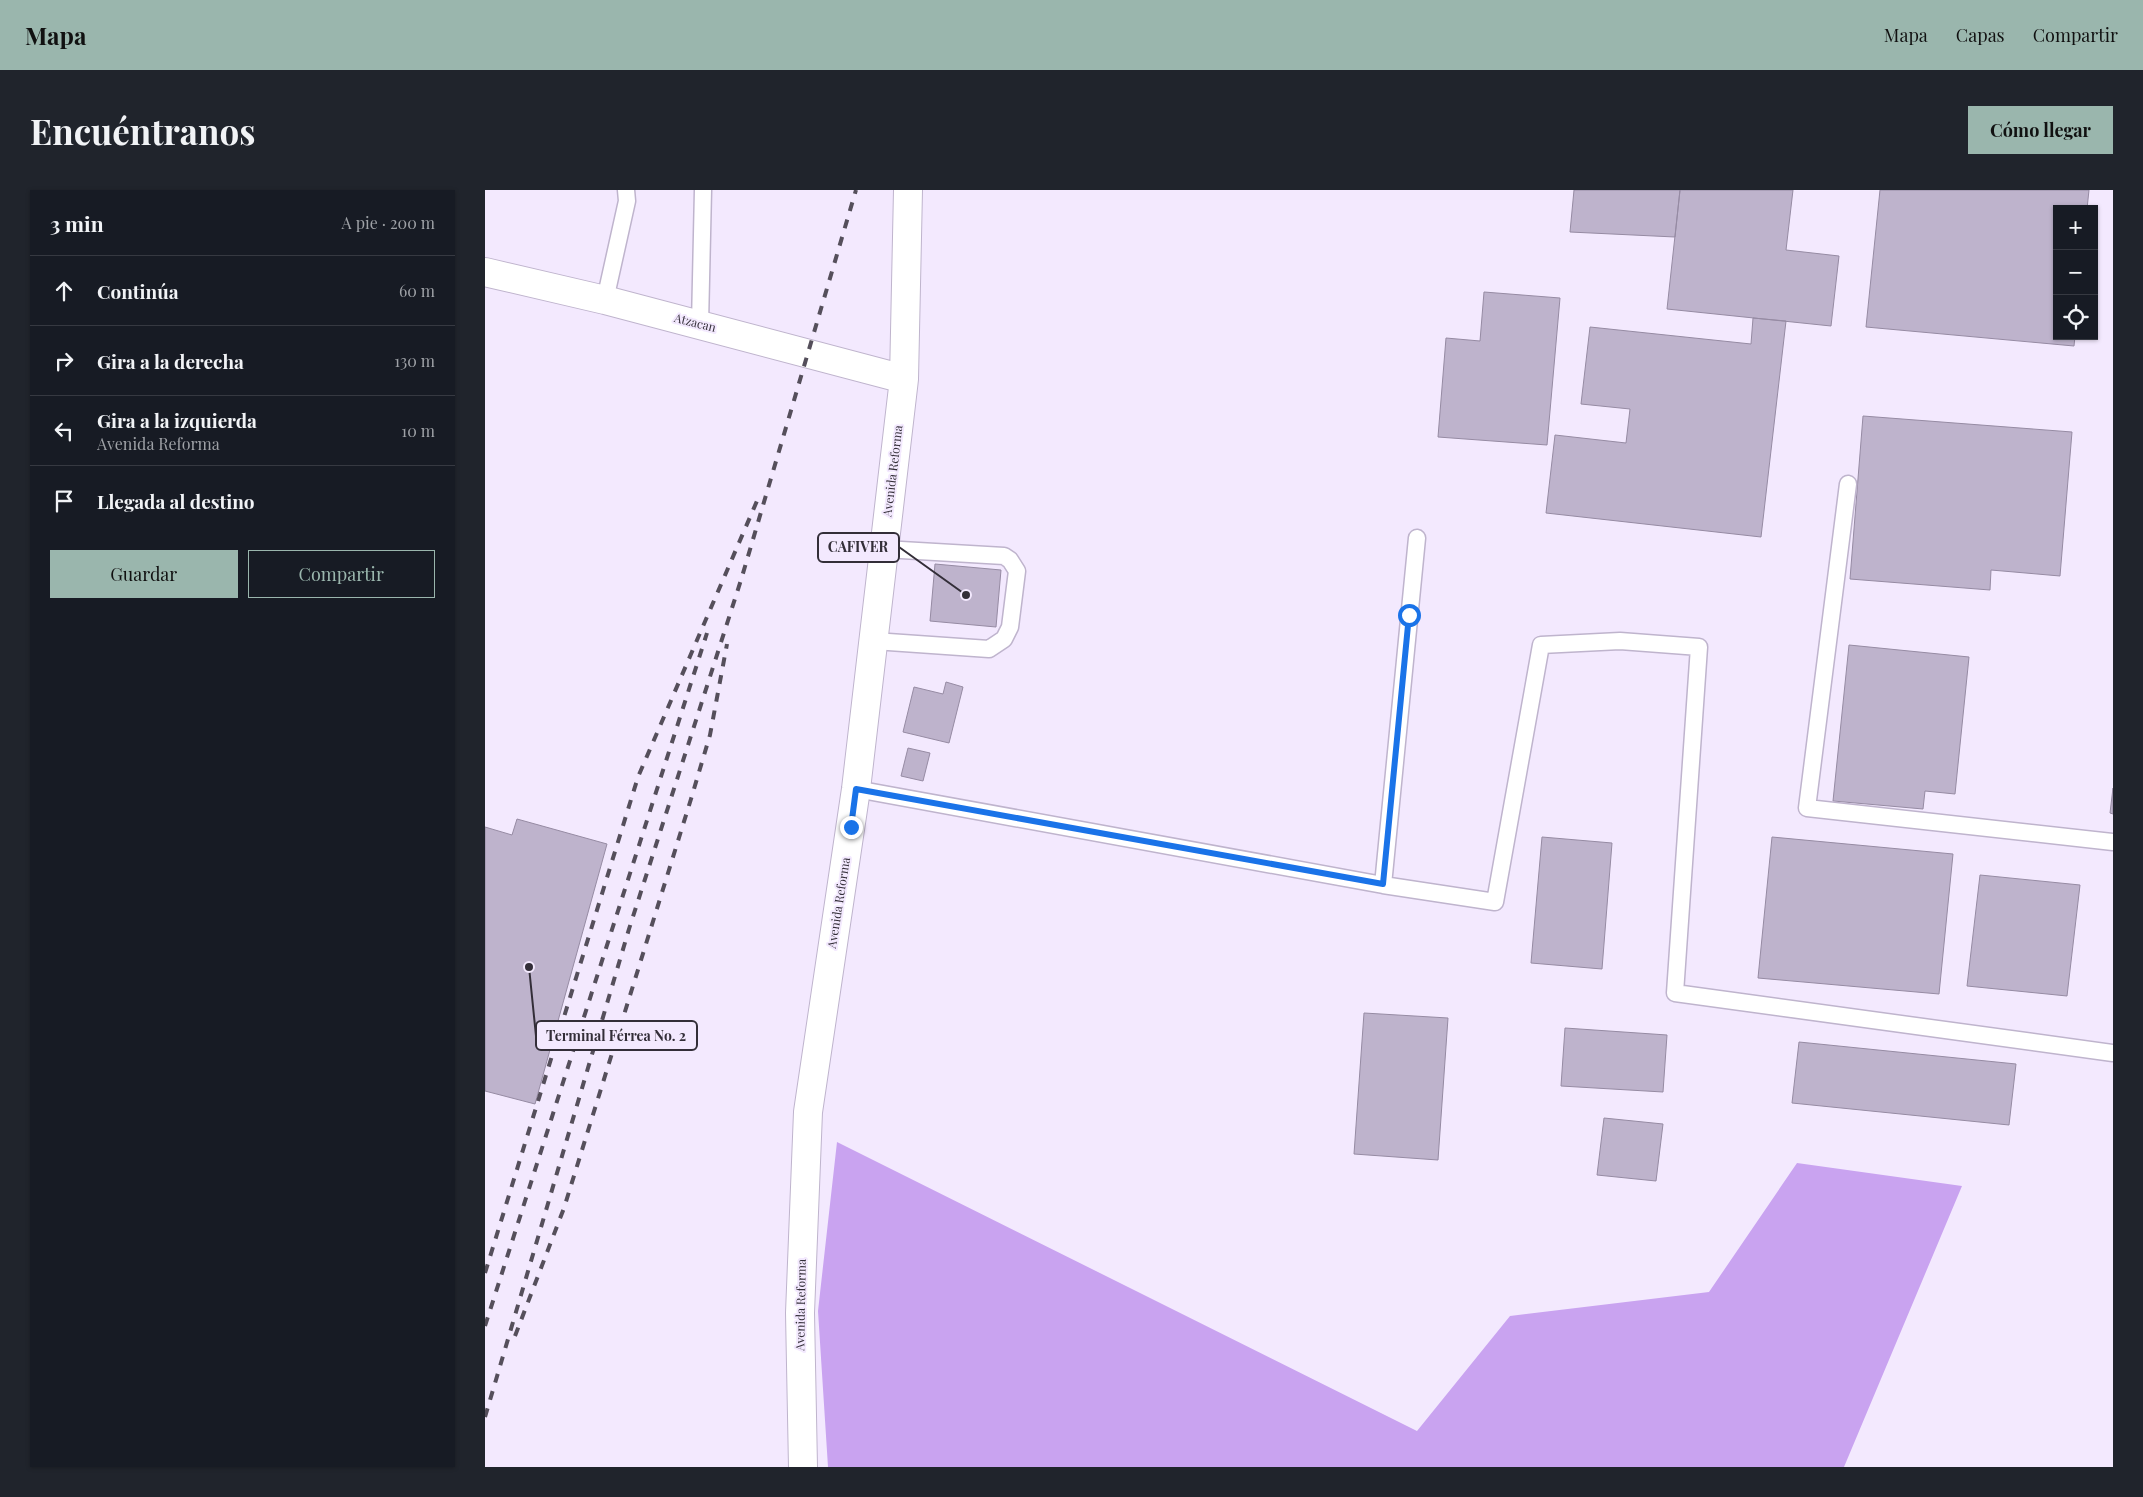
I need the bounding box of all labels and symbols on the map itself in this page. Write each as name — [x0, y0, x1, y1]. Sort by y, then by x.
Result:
street label: Atzacan — [672, 309, 718, 335]
street label: Avenida Reforma — [878, 424, 906, 519]
callout: CAFIVER — [818, 533, 899, 562]
text: CAFIVER — [828, 537, 889, 556]
route start — [1398, 604, 1421, 627]
route end — [840, 816, 863, 839]
street label: Avenida Reforma — [823, 856, 853, 951]
callout: Terminal Férrea No. 2 — [536, 1021, 697, 1050]
text: Terminal Férrea No. 2 — [546, 1026, 686, 1045]
street label: Avenida Reforma — [791, 1259, 809, 1352]

